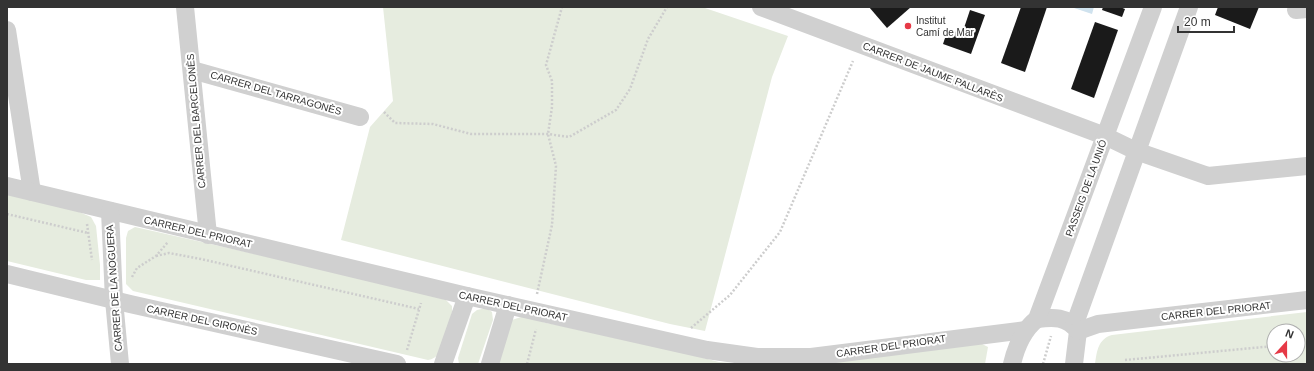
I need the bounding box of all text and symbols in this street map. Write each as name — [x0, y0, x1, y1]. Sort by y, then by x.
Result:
scale bar — [1178, 8, 1234, 34]
place label: Institut Camí de Mar — [916, 15, 974, 38]
text: 20 m — [1184, 15, 1211, 29]
marker: Institut Camí de Mar — [903, 21, 913, 31]
street label: CARRER DE JAUME PALLARÈS — [861, 39, 1005, 104]
street label: CARRER DEL BARCELONÈS — [184, 53, 207, 189]
street label: CARRER DEL TARRAGONÈS — [209, 68, 343, 117]
street label: PASSEIG DE LA UNIÓ — [1062, 138, 1109, 238]
street label: CARRER DEL PRIORAT — [143, 214, 253, 250]
street label: CARRER DE LA NOGUERA — [104, 224, 124, 352]
street label: CARRER DEL PRIORAT — [458, 289, 568, 323]
street label: CARRER DEL PRIORAT — [1160, 300, 1272, 322]
street label: CARRER DEL GIRONÈS — [146, 302, 259, 337]
north arrow — [1266, 323, 1306, 363]
text: N — [1284, 327, 1295, 341]
street label: CARRER DEL PRIORAT — [835, 333, 947, 359]

